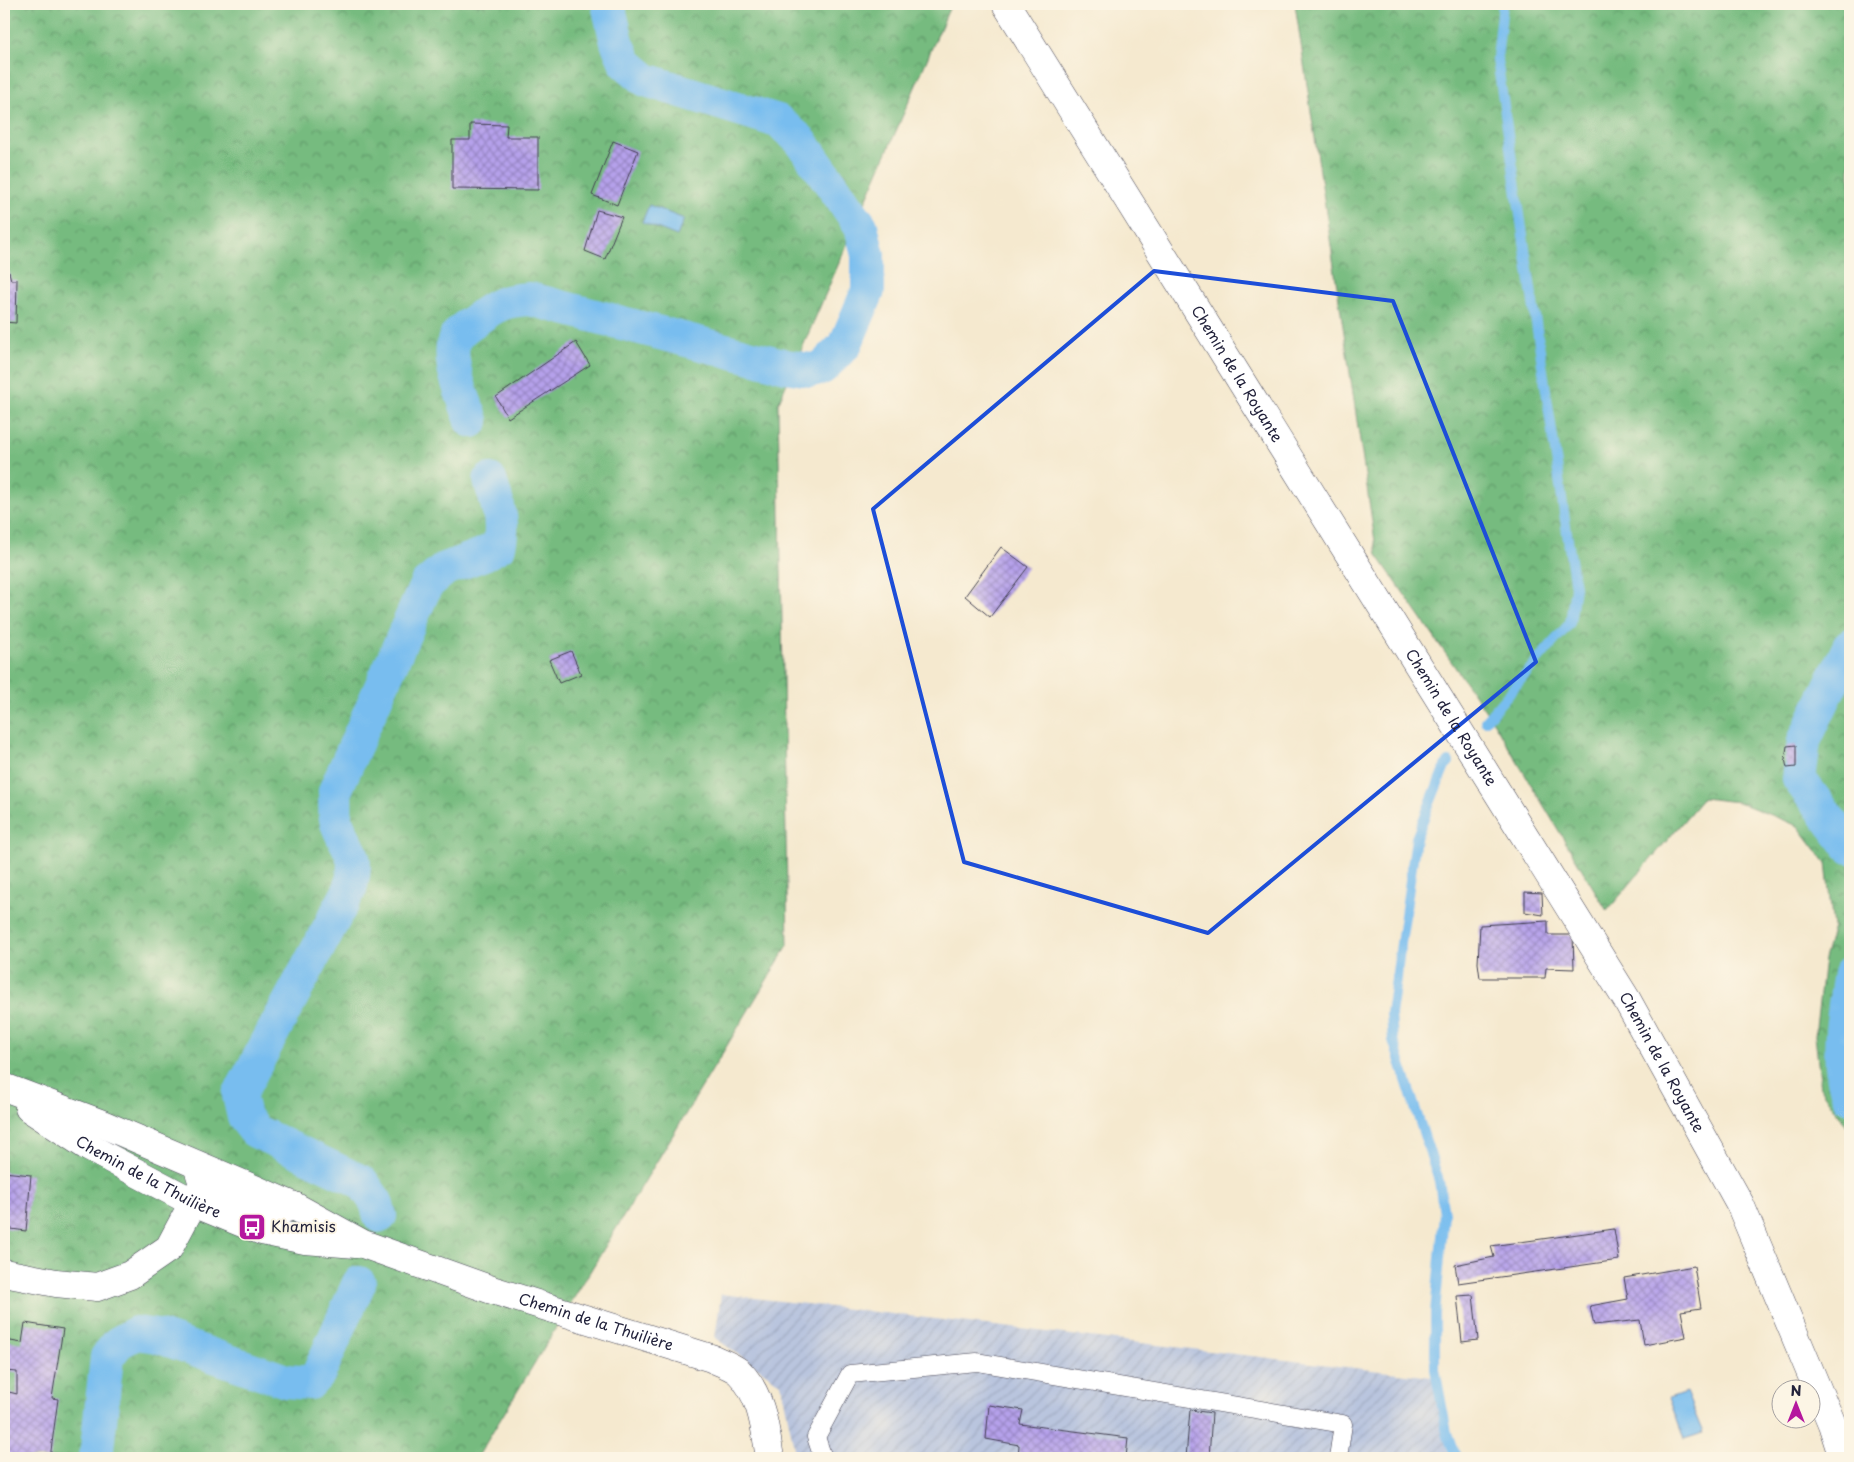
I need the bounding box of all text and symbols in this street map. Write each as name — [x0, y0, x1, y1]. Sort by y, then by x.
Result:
street label: Chemin de la Royante — [1186, 300, 1289, 446]
street label: Chemin de la Royante — [1401, 644, 1504, 790]
street label: Chemin de la Royante — [1614, 987, 1711, 1136]
street label: Chemin de la Thuilière — [72, 1129, 225, 1223]
bus stop icon: Khamisis — [237, 1212, 267, 1242]
place label: Khamisis — [271, 1214, 336, 1237]
street label: Chemin de la Thuilière — [516, 1286, 677, 1356]
north arrow — [1772, 1380, 1822, 1430]
text: N — [1790, 1380, 1802, 1401]

